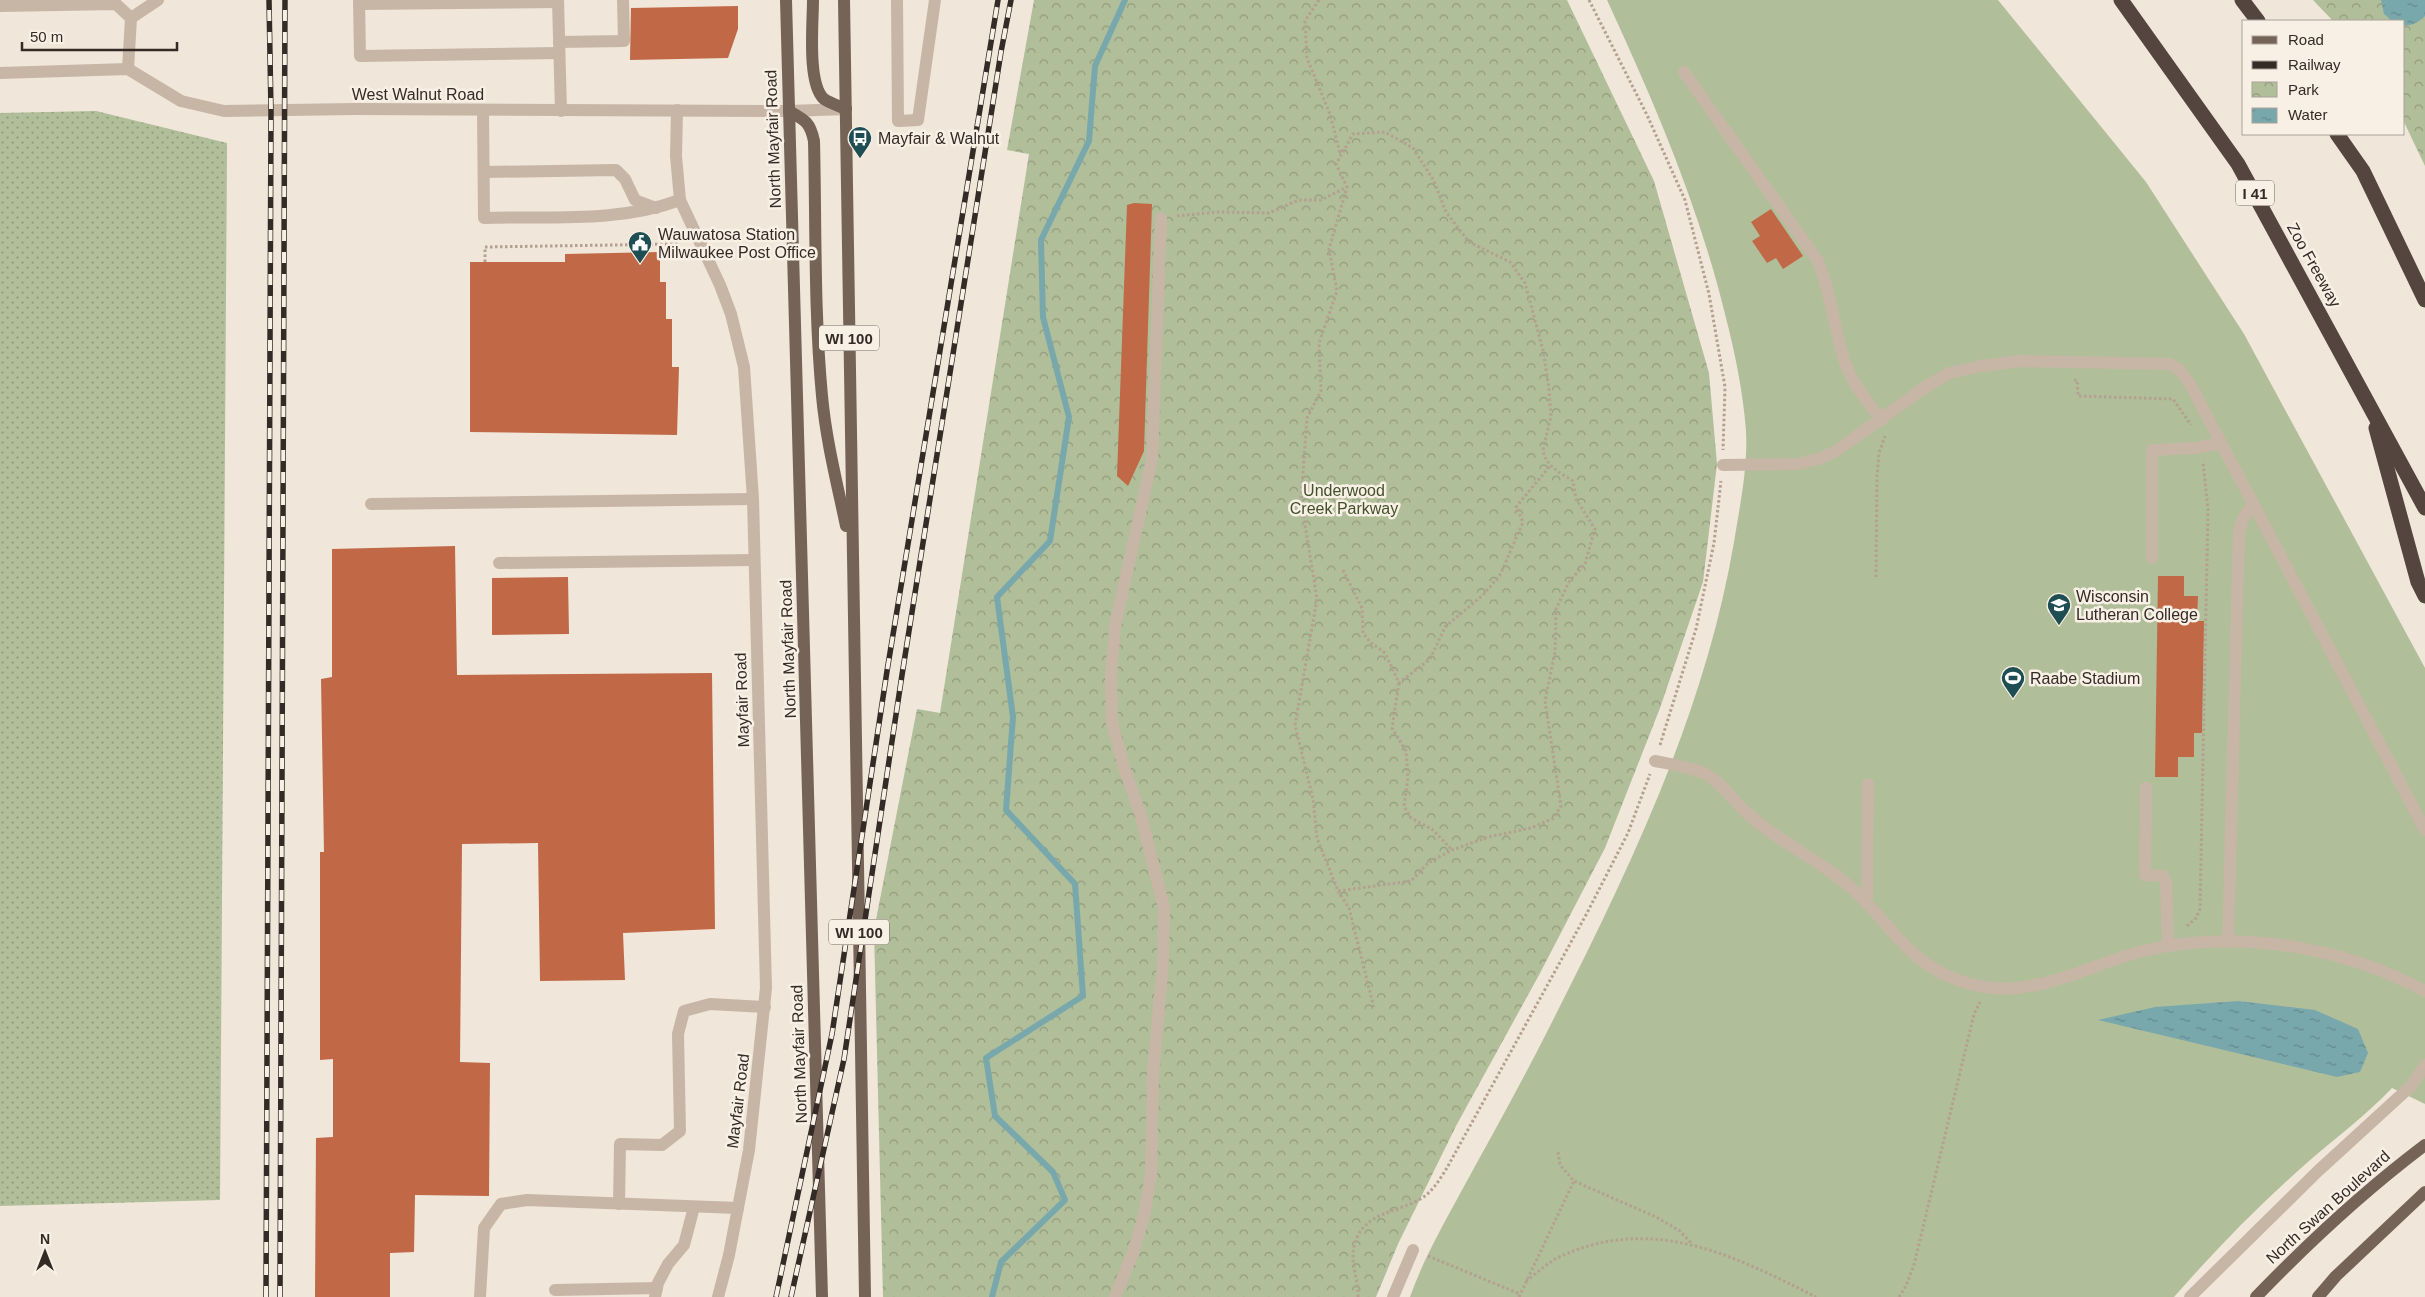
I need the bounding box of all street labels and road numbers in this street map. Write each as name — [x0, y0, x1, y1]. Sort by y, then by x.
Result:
street label: North Mayfair Road — [762, 69, 784, 209]
street label: West Walnut Road — [352, 86, 484, 103]
road number: I 41 — [2236, 180, 2274, 206]
street label: Zoo Freeway — [2284, 220, 2344, 310]
road number: WI 100 — [819, 326, 879, 350]
street label: North Mayfair Road — [777, 579, 799, 719]
street label: Mayfair Road — [732, 652, 752, 748]
road number: WI 100 — [829, 920, 889, 944]
street label: North Mayfair Road — [788, 984, 810, 1124]
street label: Mayfair Road — [724, 1053, 752, 1149]
street label: North Swan Boulevard — [2263, 1147, 2393, 1267]

